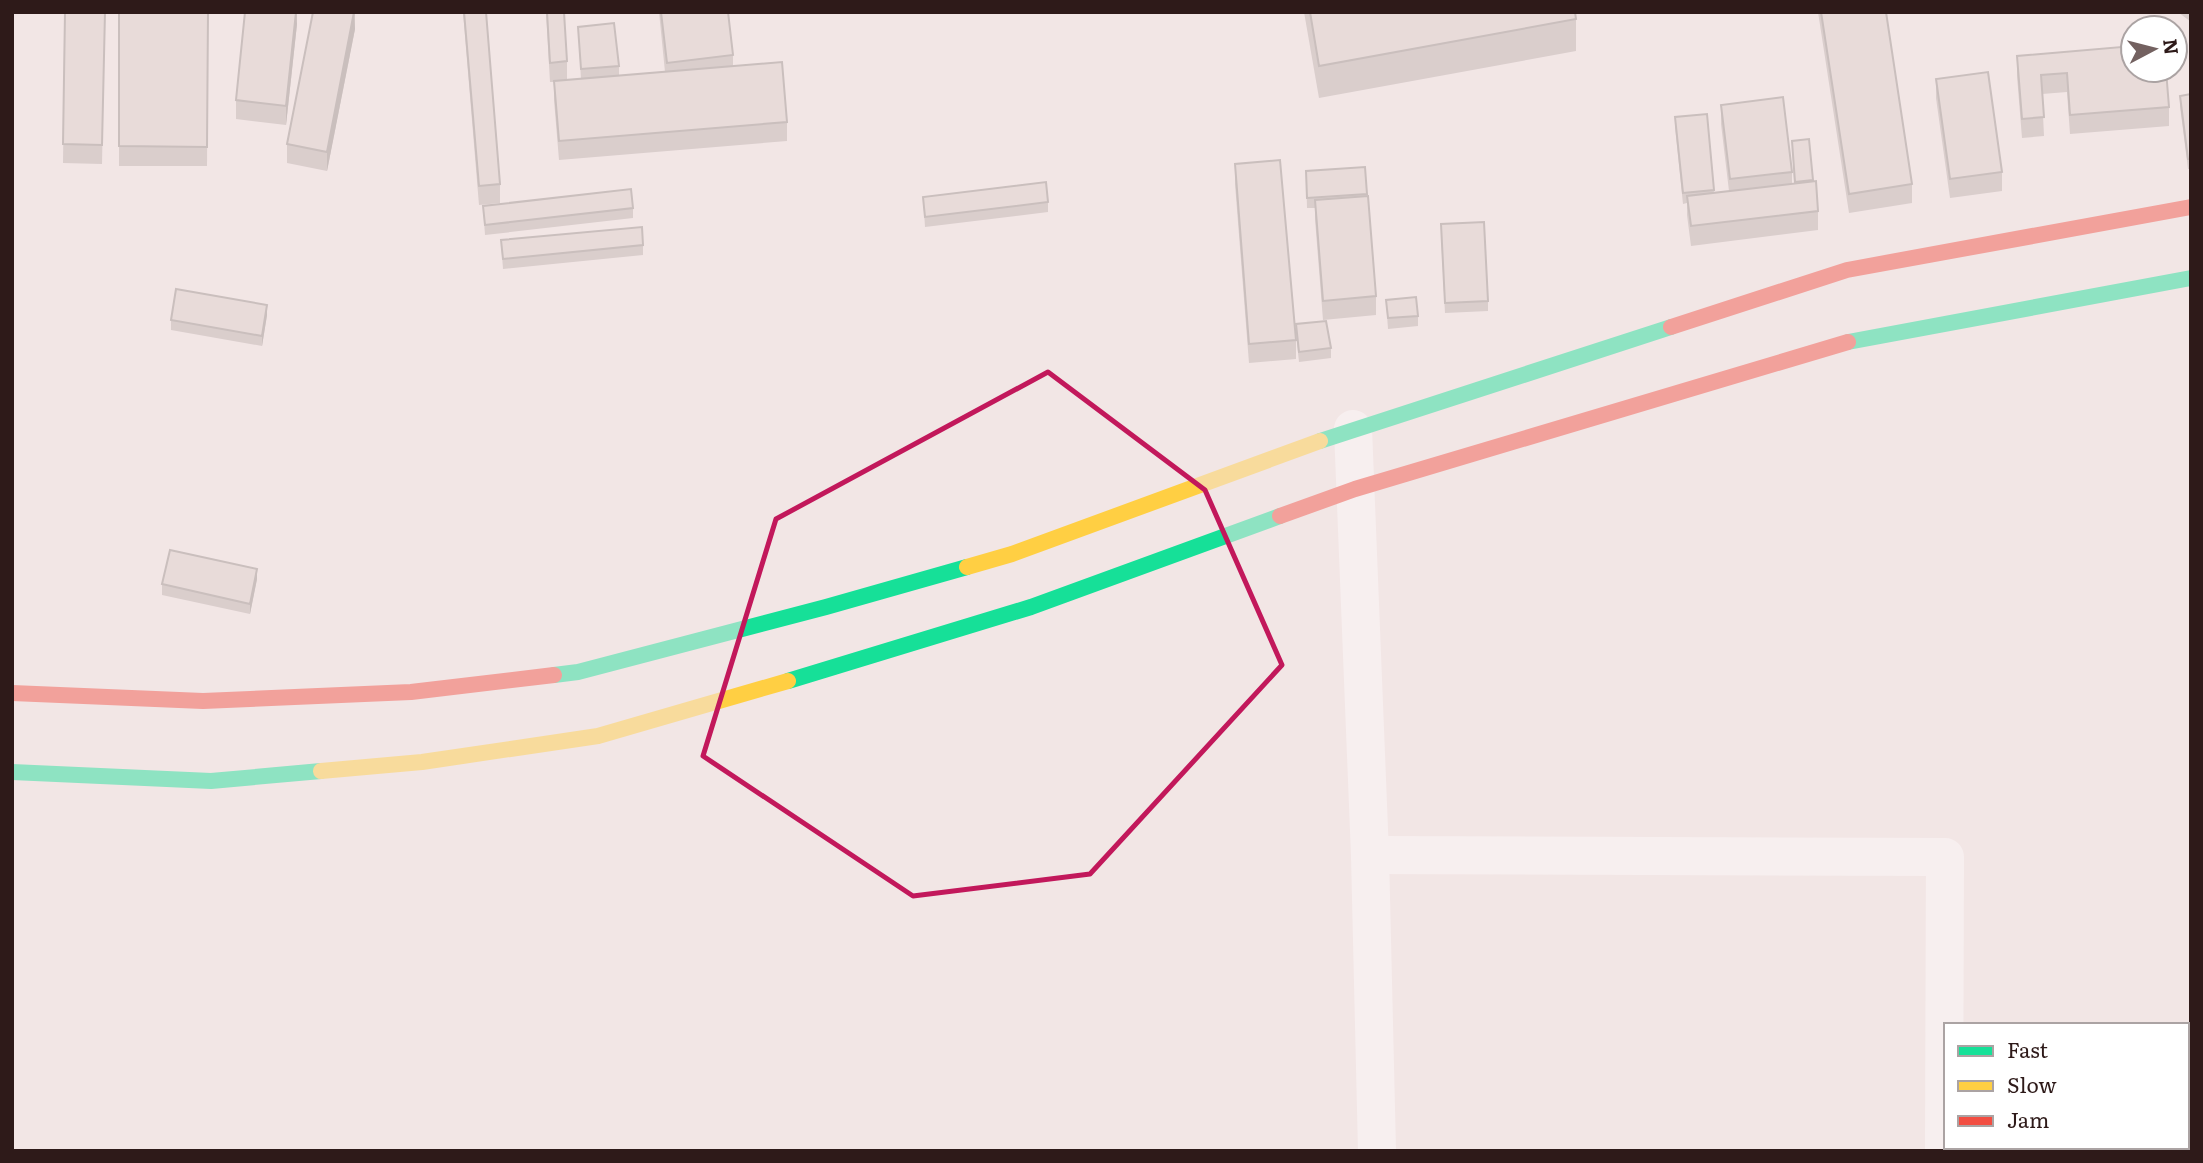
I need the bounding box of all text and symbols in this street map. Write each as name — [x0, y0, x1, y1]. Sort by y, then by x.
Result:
north arrow — [2119, 14, 2189, 84]
text: N — [2157, 37, 2187, 56]
legend — [1944, 1023, 2189, 1149]
text: Fast — [2007, 1033, 2048, 1064]
text: Slow — [2007, 1068, 2057, 1099]
text: Jam — [2007, 1103, 2049, 1134]

